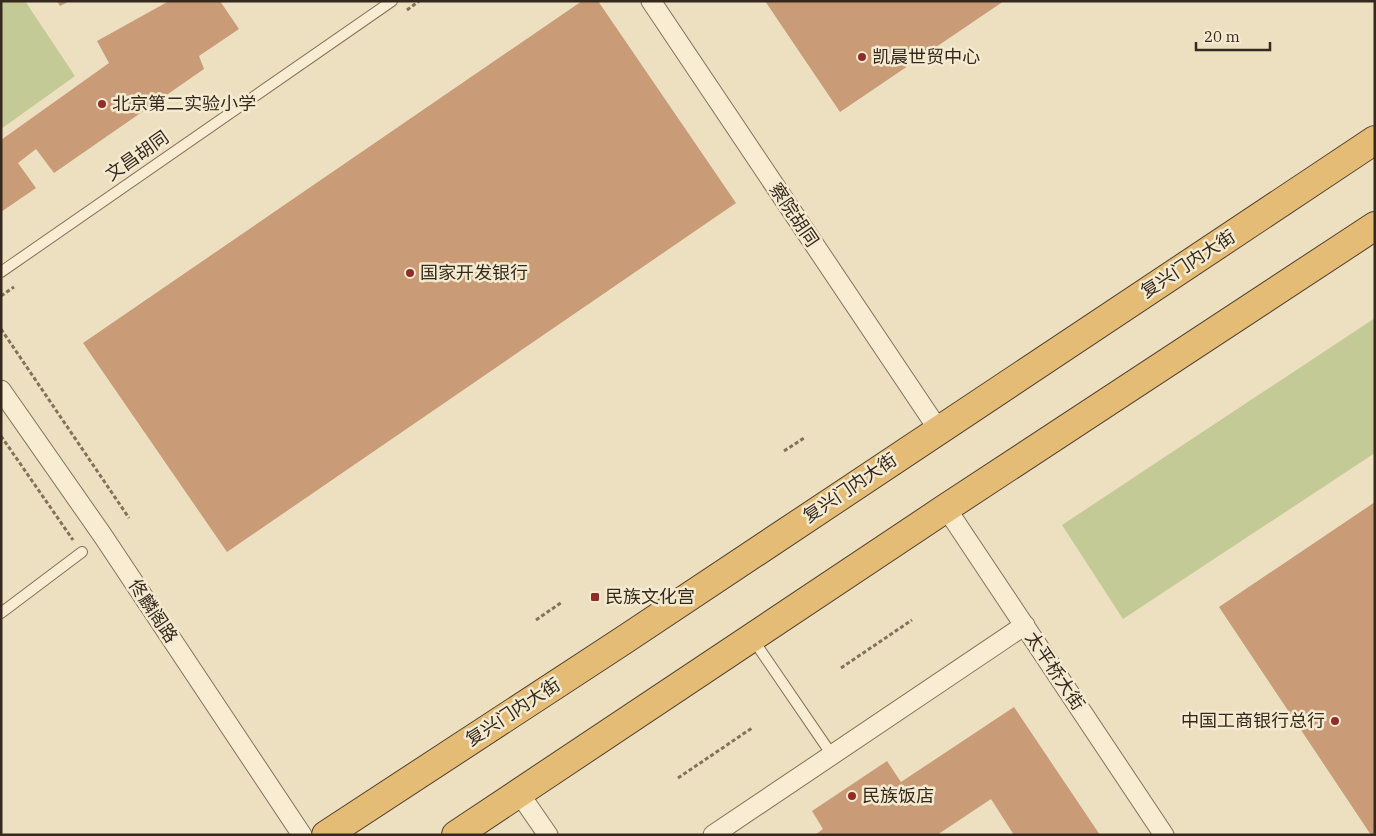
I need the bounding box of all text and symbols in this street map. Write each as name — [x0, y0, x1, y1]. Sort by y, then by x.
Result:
scale bar — [1196, 20, 1270, 52]
text: 20 m — [1204, 27, 1240, 46]
place label: 凯晨世贸中心 — [872, 45, 980, 68]
marker: 凯晨世贸中心 — [856, 51, 868, 63]
place label: 北京第二实验小学 — [112, 92, 256, 115]
marker: 北京第二实验小学 — [96, 98, 108, 110]
street label: 文昌胡同 — [101, 126, 173, 186]
street label: 察院胡同 — [765, 178, 824, 251]
street label: 复兴门内大街 — [1136, 225, 1239, 303]
place label: 国家开发银行 — [420, 261, 528, 284]
marker: 国家开发银行 — [404, 267, 416, 279]
street label: 复兴门内大街 — [799, 448, 901, 527]
street label: 佟麟阁路 — [124, 574, 183, 647]
place label: 民族文化宫 — [605, 585, 695, 608]
marker: 民族文化宫 — [589, 591, 601, 603]
street label: 太平桥大街 — [1021, 627, 1090, 714]
street label: 复兴门内大街 — [461, 673, 564, 751]
place label: 中国工商银行总行 — [1181, 709, 1325, 732]
marker: 中国工商银行总行 — [1329, 715, 1341, 727]
place label: 民族饭店 — [862, 784, 934, 807]
marker: 民族饭店 — [846, 790, 858, 802]

